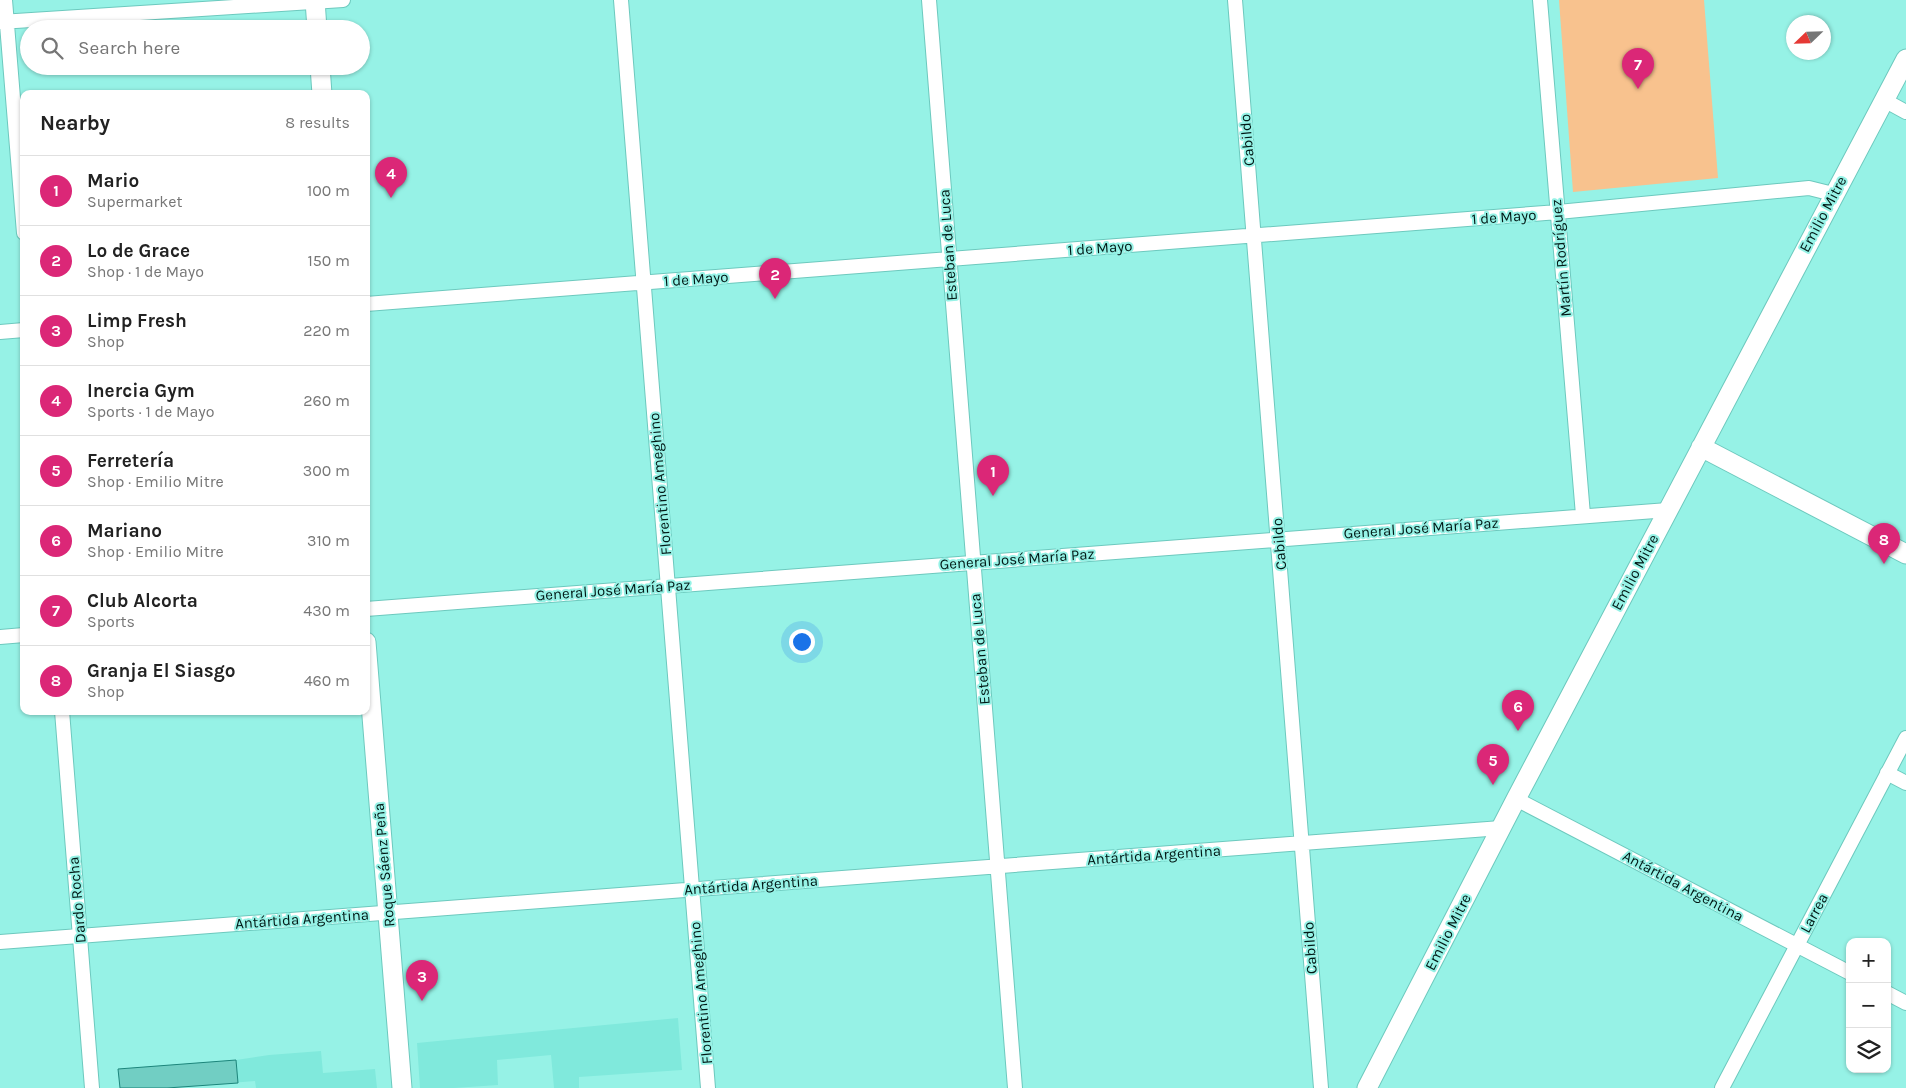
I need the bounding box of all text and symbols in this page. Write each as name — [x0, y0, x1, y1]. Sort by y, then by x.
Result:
north arrow — [1786, 15, 1831, 60]
search box — [20, 20, 370, 75]
icon: search — [38, 34, 66, 62]
text: Search here — [78, 37, 180, 59]
pin: 7 — [1622, 48, 1654, 89]
text: Nearby — [40, 111, 110, 135]
text: 8 results — [285, 113, 350, 132]
street label: Cabildo — [1236, 113, 1258, 167]
pin: 4 — [375, 157, 407, 198]
text: Mario — [87, 170, 139, 192]
street label: Emilio Mitre — [1795, 173, 1851, 255]
text: 1 — [53, 181, 59, 200]
text: 100 m — [307, 181, 350, 200]
street label: Esteban de Luca — [935, 189, 961, 301]
text: Supermarket — [87, 192, 183, 211]
street label: Martín Rodríguez — [1547, 199, 1575, 317]
street label: 1 de Mayo — [1471, 206, 1537, 228]
street label: 1 de Mayo — [1067, 237, 1133, 259]
text: Lo de Grace — [87, 240, 190, 262]
text: 2 — [51, 251, 61, 270]
text: 150 m — [307, 251, 350, 270]
pin: 2 — [759, 258, 791, 299]
text: Shop · 1 de Mayo — [87, 262, 204, 281]
street label: 1 de Mayo — [663, 268, 729, 290]
text: Limp Fresh — [87, 310, 187, 332]
text: 3 — [51, 321, 61, 340]
text: 220 m — [303, 321, 350, 340]
text: Shop — [87, 332, 124, 351]
text: Inercia Gym — [87, 380, 195, 402]
text: 4 — [51, 391, 61, 410]
text: 260 m — [303, 391, 350, 410]
text: Sports · 1 de Mayo — [87, 402, 215, 421]
street label: Florentino Ameghino — [645, 412, 675, 556]
text: Ferretería — [87, 450, 174, 472]
pin: 1 — [977, 455, 1009, 496]
text: 5 — [51, 461, 61, 480]
text: 300 m — [303, 461, 350, 480]
text: Shop · Emilio Mitre — [87, 472, 224, 491]
street label: General José María Paz — [1343, 514, 1499, 542]
street label: Cabildo — [1268, 517, 1290, 571]
text: Mariano — [87, 520, 162, 542]
pin: 8 — [1868, 523, 1900, 564]
text: 6 — [51, 531, 61, 550]
text: 310 m — [307, 531, 350, 550]
street label: Emilio Mitre — [1607, 531, 1663, 613]
text: Shop · Emilio Mitre — [87, 542, 224, 561]
street label: General José María Paz — [939, 545, 1095, 573]
street label: General José María Paz — [535, 576, 691, 604]
text: Club Alcorta — [87, 590, 198, 612]
street label: Esteban de Luca — [966, 593, 994, 705]
text: 7 — [52, 601, 60, 620]
text: 430 m — [303, 601, 350, 620]
text: Sports — [87, 612, 135, 631]
your location — [789, 629, 815, 655]
text: Granja El Siasgo — [87, 660, 236, 682]
text: 8 — [51, 671, 61, 690]
text: 460 m — [304, 671, 350, 690]
text: Shop — [87, 682, 124, 701]
pin: 6 — [1502, 690, 1534, 731]
pin: 5 — [1477, 744, 1509, 785]
street label: Roque Sáenz Peña — [370, 802, 398, 928]
street label: Antártida Argentina — [1086, 841, 1222, 869]
street label: Antártida Argentina — [1620, 847, 1746, 925]
street label: Dardo Rocha — [64, 856, 90, 944]
street label: Antártida Argentina — [683, 871, 819, 899]
street label: Larrea — [1796, 890, 1832, 936]
street label: Emilio Mitre — [1421, 891, 1475, 973]
street label: Antártida Argentina — [234, 905, 370, 933]
street label: Florentino Ameghino — [686, 921, 716, 1065]
street label: Cabildo — [1299, 921, 1321, 975]
map controls — [1846, 938, 1891, 1073]
button: + — [1846, 938, 1891, 983]
pin: 3 — [406, 960, 438, 1001]
button: − — [1846, 983, 1891, 1028]
button: layers — [1846, 1028, 1891, 1073]

